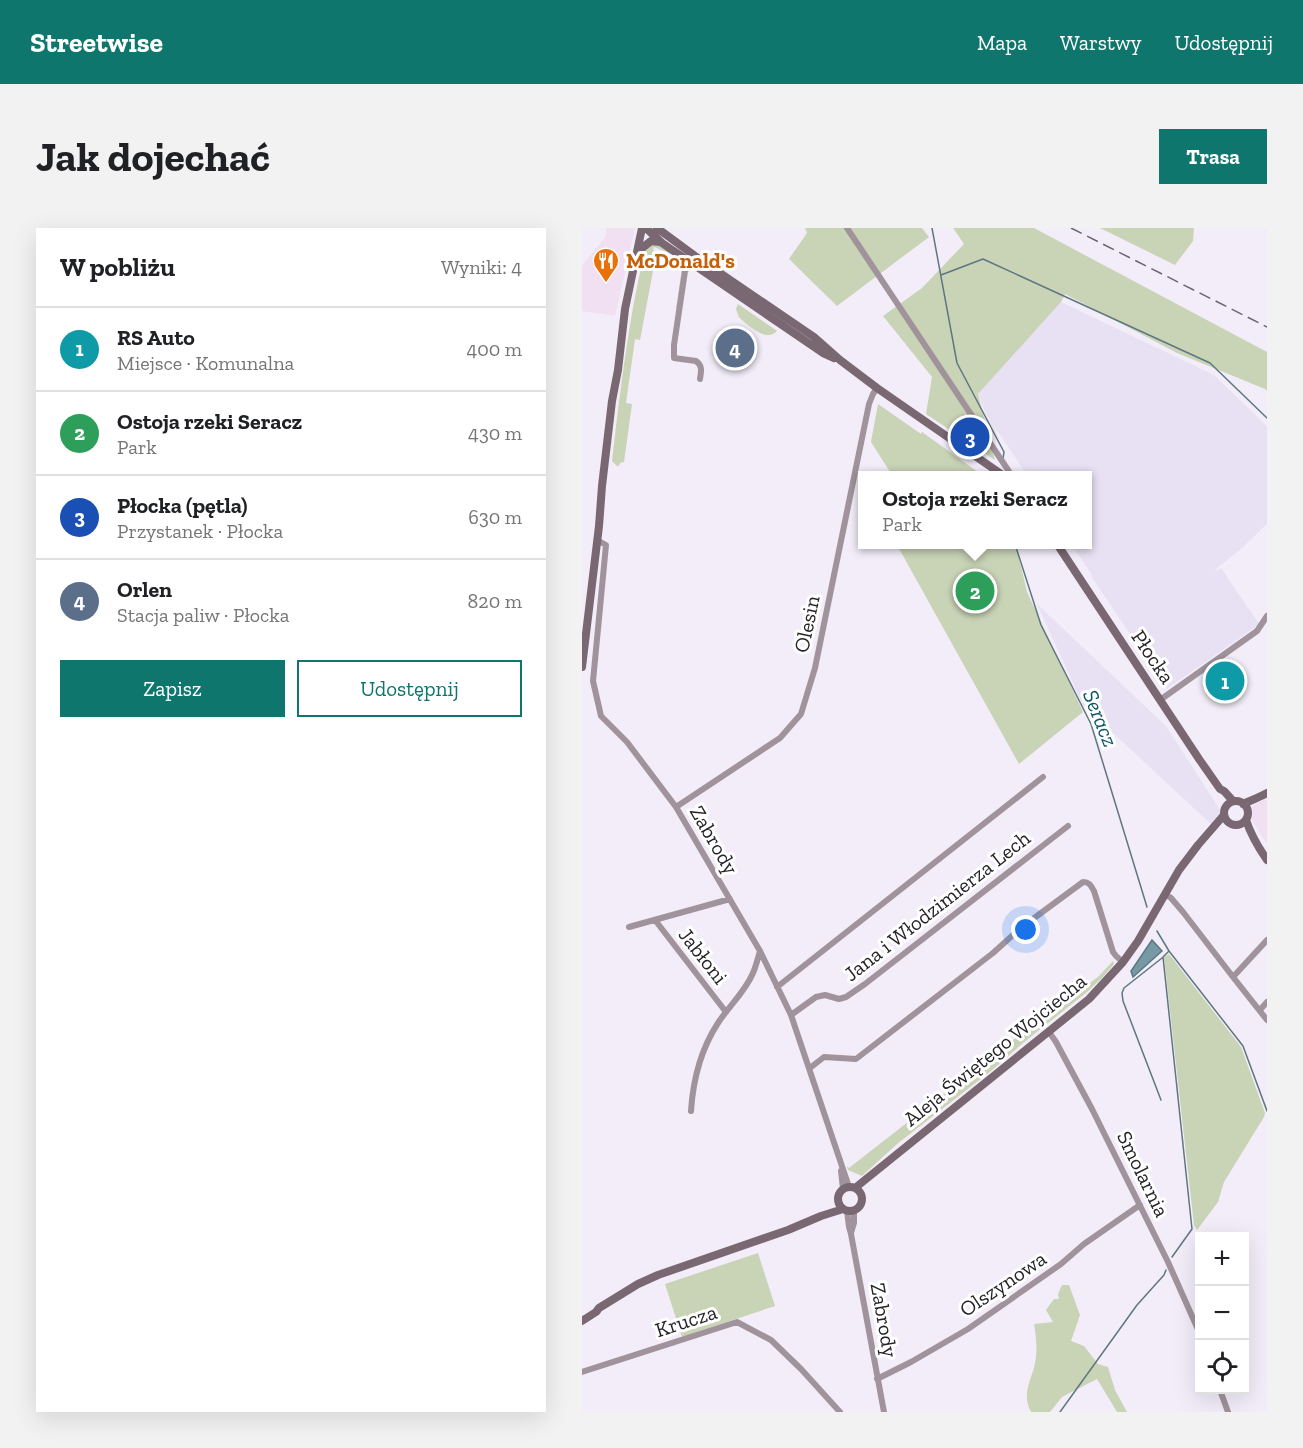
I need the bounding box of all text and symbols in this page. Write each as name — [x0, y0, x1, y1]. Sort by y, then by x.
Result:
text: Streetwise — [30, 26, 163, 59]
text: Mapa — [977, 30, 1027, 55]
text: Warstwy — [1060, 30, 1142, 55]
text: Udostępnij — [1175, 30, 1273, 55]
button: Trasa — [1159, 129, 1267, 184]
text: Jak dojechać — [36, 131, 270, 182]
restaurant icon: McDonald's — [591, 246, 621, 284]
place label: McDonald's — [626, 248, 735, 273]
text: W pobliżu — [60, 251, 175, 283]
text: Wyniki: 4 — [441, 255, 522, 279]
text: RS Auto — [117, 324, 195, 351]
pin: 4 — [716, 326, 754, 370]
text: 1 — [75, 337, 84, 361]
text: 400 m — [466, 337, 522, 361]
text: Miejsce · Komunalna — [117, 351, 294, 375]
text: Ostoja rzeki Seracz — [117, 408, 302, 435]
pin: 3 — [950, 414, 990, 460]
text: 2 — [74, 421, 85, 445]
text: 430 m — [468, 421, 522, 445]
text: Park — [117, 435, 157, 459]
popup — [858, 471, 1092, 549]
text: Ostoja rzeki Seracz — [882, 485, 1068, 512]
text: Płocka (pętla) — [117, 492, 247, 519]
text: 3 — [74, 505, 85, 529]
text: 630 m — [468, 505, 522, 529]
text: Park — [882, 512, 922, 536]
text: Przystanek · Płocka — [117, 519, 283, 543]
pin: 2 — [956, 568, 994, 614]
text: Orlen — [117, 576, 172, 603]
text: 4 — [74, 589, 85, 613]
text: 820 m — [468, 589, 522, 613]
street label: Olesin — [788, 593, 825, 655]
text: Stacja paliw · Płocka — [117, 603, 289, 627]
street label: Płocka — [1126, 625, 1180, 688]
pin: 1 — [1206, 658, 1244, 704]
button: Zapisz — [60, 660, 285, 717]
button: Udostępnij — [297, 660, 522, 717]
water label: Seracz — [1077, 686, 1124, 751]
street label: Zabrody — [685, 801, 744, 879]
street label: Jana i Włodzimierza Lech — [839, 825, 1035, 986]
your location — [1011, 915, 1040, 944]
street label: Jabłoni — [674, 922, 733, 989]
street label: Aleja Świętego Wojciecha — [898, 968, 1092, 1132]
street label: Smolarnia — [1112, 1127, 1175, 1221]
map controls — [1195, 1232, 1249, 1394]
button: + — [1195, 1232, 1249, 1286]
street label: Olszynowa — [955, 1246, 1051, 1322]
street label: Zabrody — [866, 1281, 903, 1359]
button: − — [1195, 1286, 1249, 1340]
street label: Krucza — [652, 1299, 720, 1342]
button: locate — [1195, 1340, 1249, 1394]

